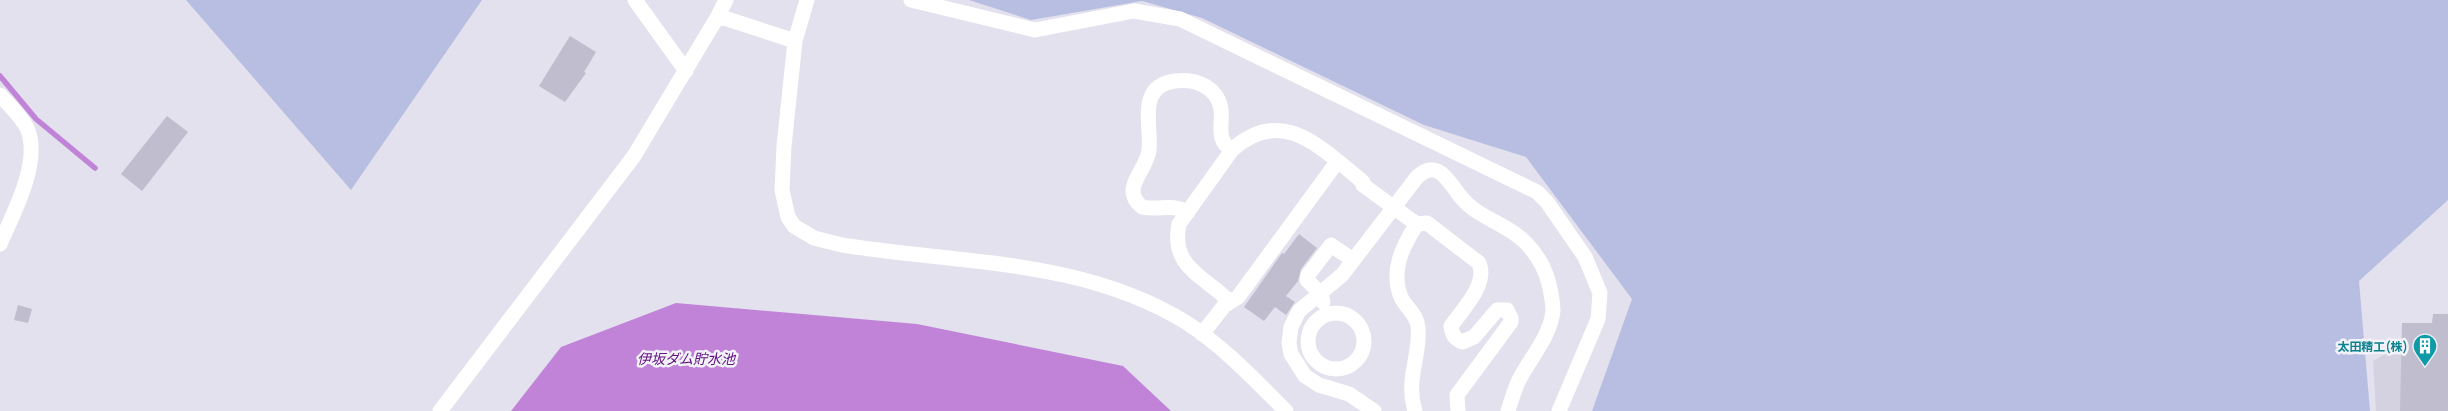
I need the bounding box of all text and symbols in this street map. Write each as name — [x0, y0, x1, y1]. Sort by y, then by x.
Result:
building icon: 太田精工(株) — [2412, 333, 2438, 367]
place label: 太田精工(株) — [2337, 338, 2408, 355]
water label: 伊坂ダム貯水池 — [637, 349, 737, 368]

